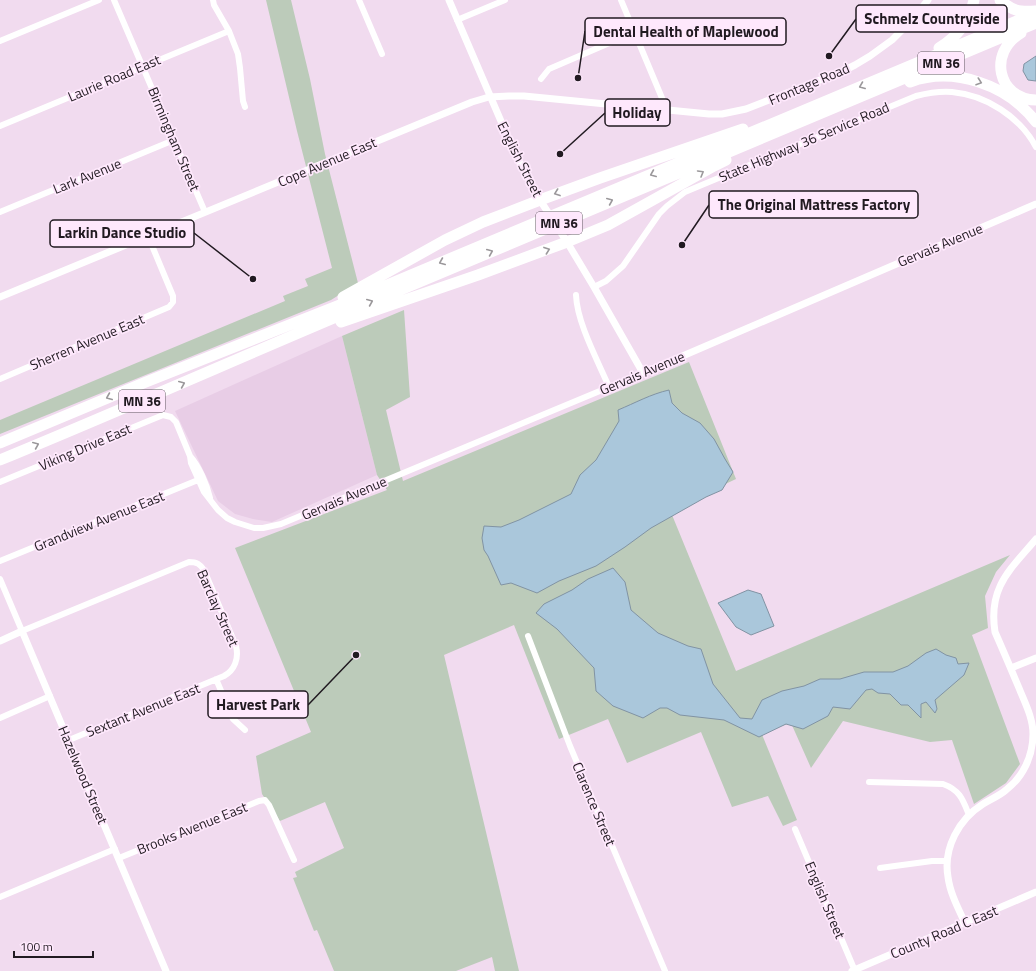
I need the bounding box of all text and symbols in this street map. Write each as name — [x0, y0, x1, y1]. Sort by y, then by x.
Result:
callout: Schmelz Countryside — [856, 5, 1007, 32]
text: Schmelz Countryside — [864, 7, 1000, 30]
callout: Dental Health of Maplewood — [585, 18, 786, 45]
text: Dental Health of Maplewood — [593, 20, 779, 43]
street label: Laurie Road East — [64, 49, 163, 107]
road number: MN 36 — [918, 52, 964, 74]
street label: Frontage Road — [765, 57, 853, 110]
one-way arrow — [975, 78, 982, 86]
one-way arrow — [859, 81, 867, 89]
street label: Birmingham Street — [143, 83, 206, 194]
street label: State Highway 36 Service Road — [715, 96, 892, 187]
callout: Holiday — [605, 99, 670, 126]
text: Holiday — [612, 101, 662, 124]
street label: English Street — [492, 117, 548, 200]
street label: Cope Avenue East — [274, 131, 380, 192]
street label: Lark Avenue — [49, 152, 124, 199]
one-way arrow — [649, 169, 657, 177]
one-way arrow — [697, 171, 704, 178]
one-way arrow — [554, 189, 561, 197]
callout: The Original Mattress Factory — [709, 191, 918, 218]
text: The Original Mattress Factory — [718, 193, 911, 216]
one-way arrow — [606, 198, 613, 206]
road number: MN 36 — [536, 212, 582, 234]
street label: Gervais Avenue — [894, 217, 986, 272]
callout: Larkin Dance Studio — [50, 220, 194, 247]
text: Larkin Dance Studio — [58, 221, 186, 244]
one-way arrow — [543, 246, 550, 254]
one-way arrow — [486, 249, 493, 257]
one-way arrow — [439, 257, 447, 265]
one-way arrow — [367, 299, 374, 307]
street label: Sherren Avenue East — [26, 308, 147, 375]
street label: Gervais Avenue — [596, 345, 688, 400]
one-way arrow — [178, 380, 185, 388]
road number: MN 36 — [119, 390, 165, 412]
one-way arrow — [105, 393, 112, 401]
street label: Viking Drive East — [35, 418, 134, 475]
one-way arrow — [32, 442, 39, 450]
street label: Gervais Avenue — [298, 470, 390, 525]
street label: Grandview Avenue East — [30, 485, 167, 556]
street label: Barclay Street — [192, 566, 245, 650]
street label: Sextant Avenue East — [83, 677, 203, 742]
callout: Harvest Park — [208, 691, 308, 718]
text: Harvest Park — [216, 693, 300, 716]
street label: Hazelwood Street — [53, 722, 114, 827]
street label: Clarence Street — [567, 759, 622, 849]
street label: Brooks Avenue East — [133, 796, 250, 859]
street label: English Street — [800, 858, 851, 942]
street label: County Road C East — [887, 899, 1001, 964]
scale bar — [14, 933, 93, 959]
text: 100 m — [20, 937, 53, 956]

